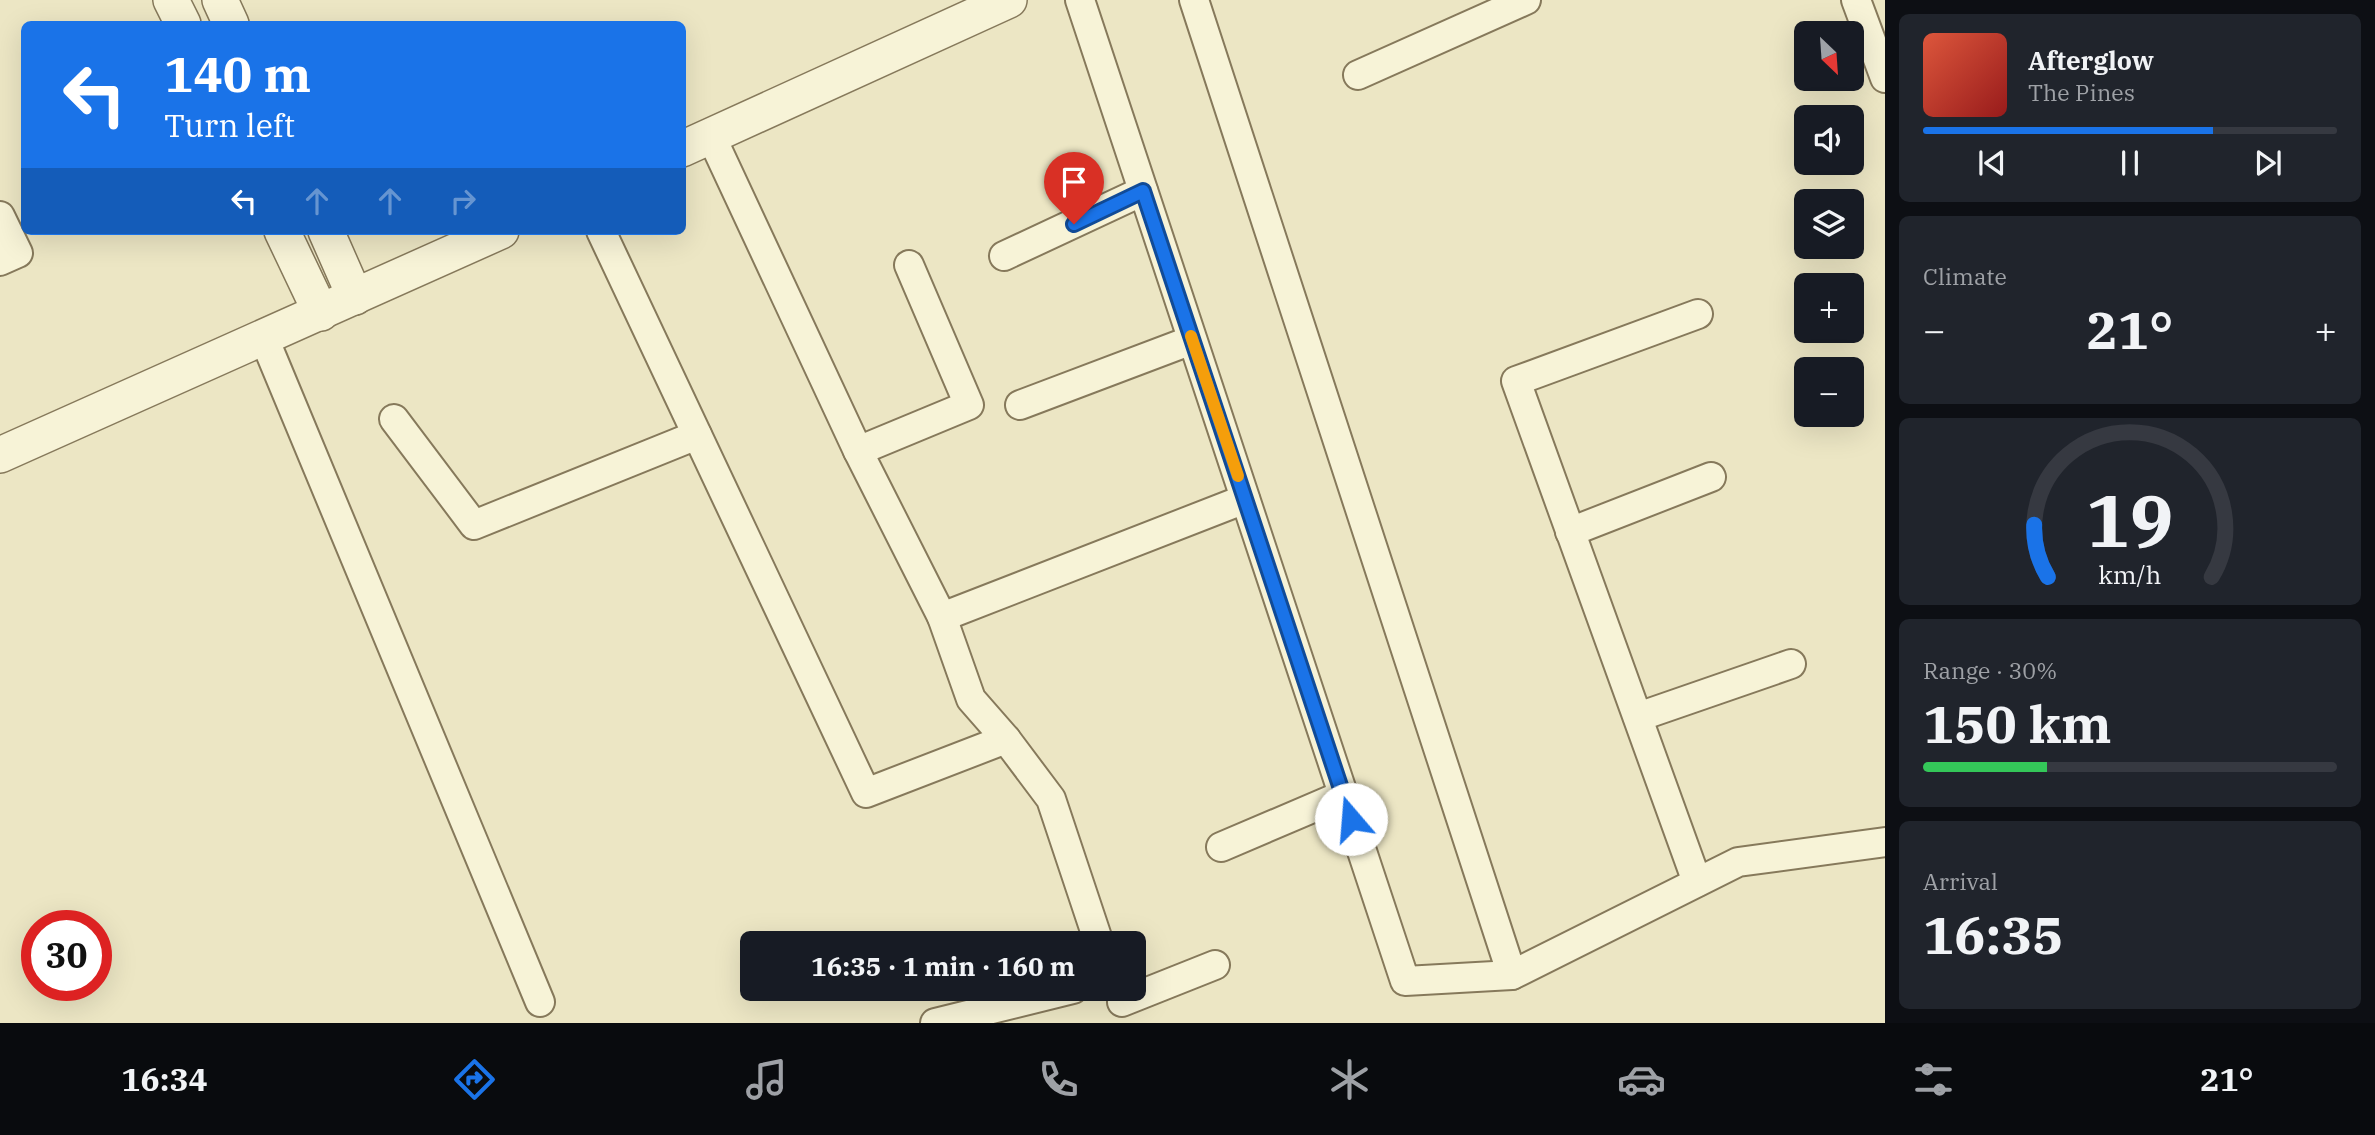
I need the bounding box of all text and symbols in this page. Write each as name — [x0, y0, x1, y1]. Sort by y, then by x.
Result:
north arrow — [1794, 21, 1864, 91]
map controls — [1794, 21, 1864, 427]
text: 140 m — [164, 42, 311, 105]
text: Afterglow — [2028, 43, 2154, 77]
icon: left — [49, 49, 140, 140]
text: The Pines — [2028, 77, 2135, 107]
text: Turn left — [164, 104, 295, 146]
button: sound — [1794, 105, 1864, 175]
icon: previous — [1973, 144, 2011, 182]
icon: pause — [2111, 144, 2149, 182]
icon: next — [2249, 144, 2287, 182]
pin — [1044, 152, 1104, 224]
icon: arrive — [1055, 163, 1093, 201]
icon: left — [225, 182, 263, 220]
icon: ahead — [298, 182, 336, 220]
icon: ahead — [371, 182, 409, 220]
icon: right — [444, 182, 482, 220]
button: layers — [1794, 189, 1864, 259]
text: Climate — [1923, 261, 2007, 291]
button: + — [1794, 273, 1864, 343]
text: 21° — [2087, 296, 2173, 363]
text: − — [1923, 305, 1946, 354]
text: + — [2314, 305, 2337, 354]
button: − — [1794, 357, 1864, 427]
text: 19 — [2086, 473, 2174, 568]
text: km/h — [2098, 558, 2162, 591]
text: Range · 30% — [1923, 655, 2057, 685]
text: 150 km — [1923, 690, 2112, 757]
position arrow — [1314, 782, 1388, 856]
text: Arrival — [1923, 866, 1998, 896]
text: 16:35 — [1923, 901, 2064, 968]
speed limit sign: 30 — [21, 910, 112, 1001]
text: 16:35 · 1 min · 160 m — [811, 949, 1075, 983]
icon: directions — [450, 1055, 499, 1104]
icon: music — [742, 1055, 791, 1104]
icon: phone — [1034, 1055, 1083, 1104]
icon: climate — [1325, 1055, 1374, 1104]
icon: car — [1617, 1055, 1666, 1104]
icon: filters — [1909, 1055, 1958, 1104]
text: 16:34 — [121, 1058, 208, 1100]
text: 21° — [2200, 1058, 2254, 1100]

